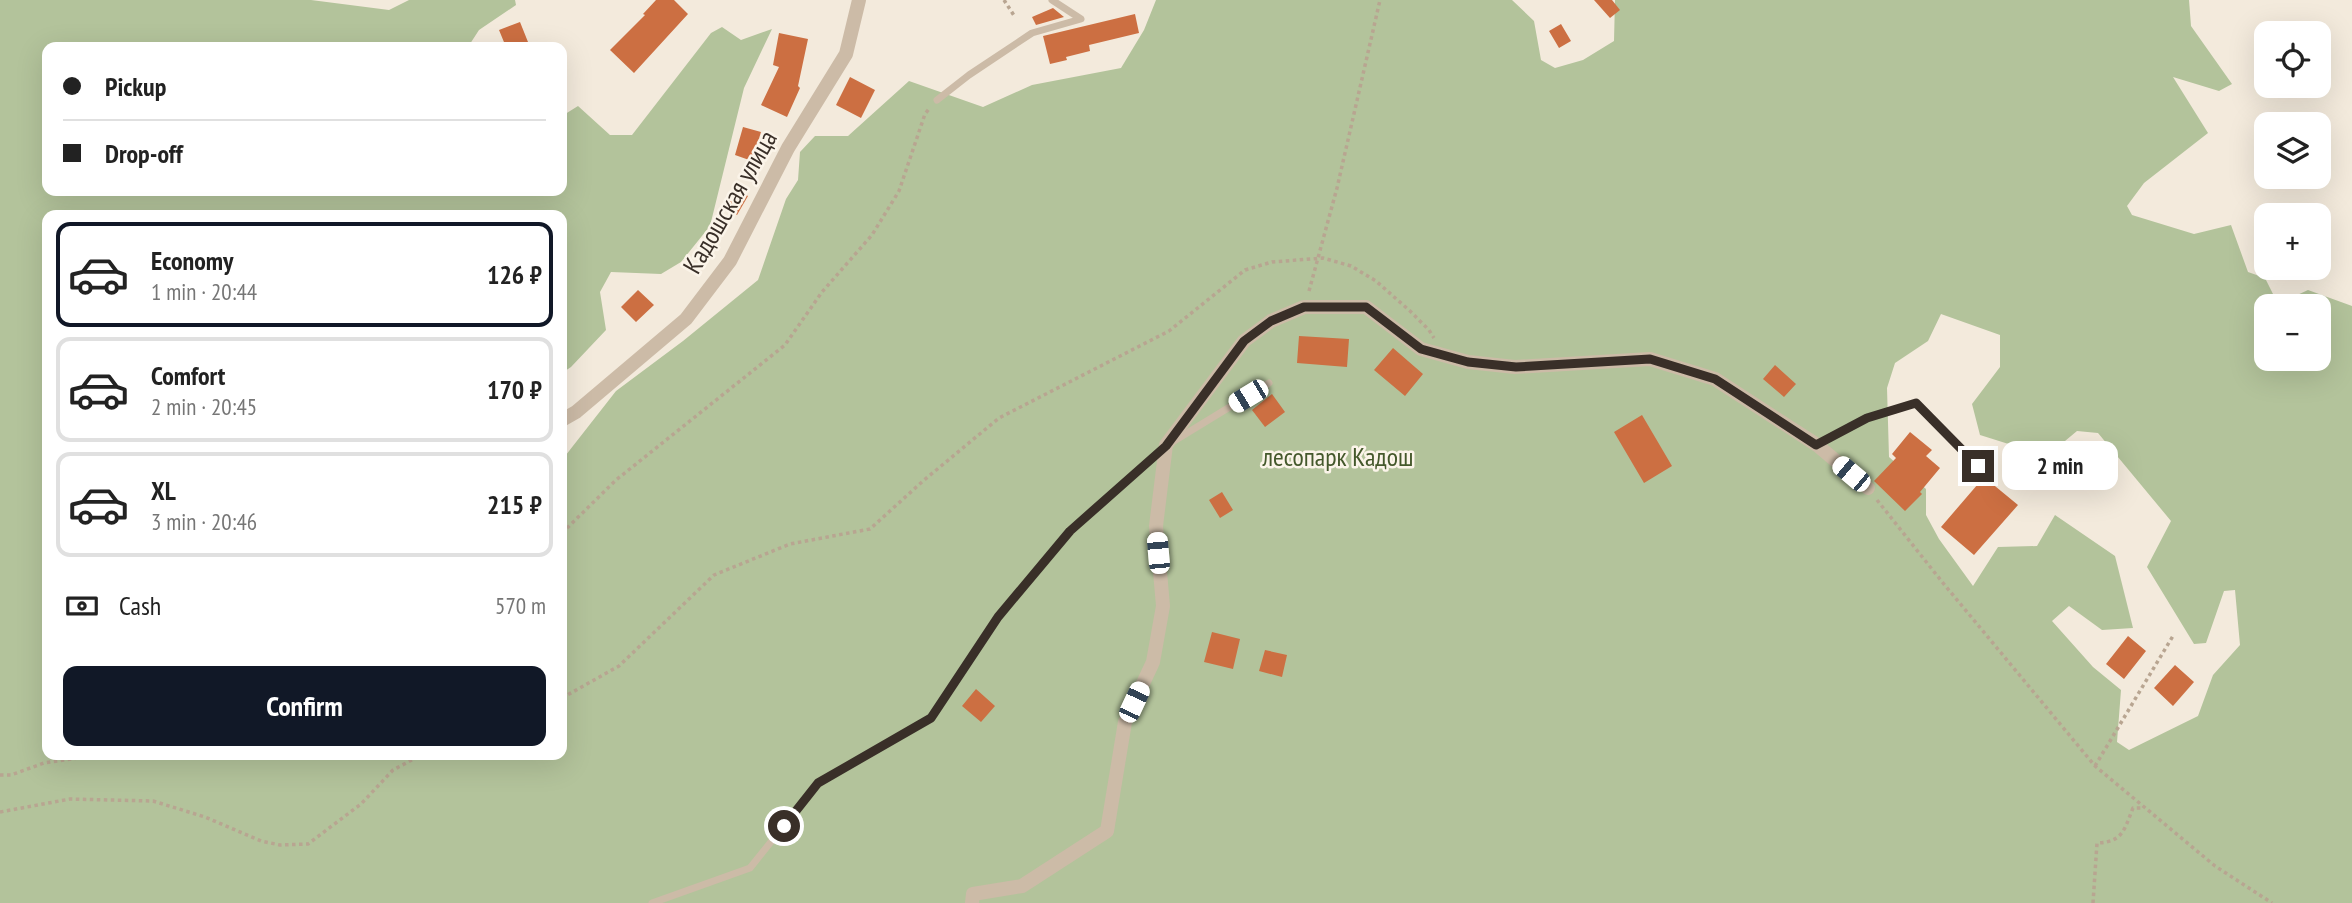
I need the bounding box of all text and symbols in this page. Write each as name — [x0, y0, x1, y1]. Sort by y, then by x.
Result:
map controls — [2254, 21, 2331, 371]
button: locate — [2254, 21, 2331, 98]
text: Pickup — [105, 70, 166, 103]
button: layers — [2254, 112, 2331, 189]
street label: Кадошская улица — [675, 124, 784, 279]
text: Drop-off — [105, 137, 183, 170]
button: + — [2254, 203, 2331, 280]
icon: car — [67, 243, 130, 306]
text: Economy — [151, 244, 233, 277]
text: 126 ₽ — [487, 258, 542, 291]
text: 1 min · 20:44 — [151, 277, 257, 306]
button: − — [2254, 294, 2331, 371]
icon: car — [67, 358, 130, 421]
text: Comfort — [151, 359, 225, 392]
text: 170 ₽ — [487, 373, 542, 406]
car — [1225, 376, 1272, 416]
text: 2 min · 20:45 — [151, 392, 257, 421]
park label: лесопарк Кадош — [1262, 440, 1413, 473]
callout: 2 min — [2002, 442, 2118, 490]
route end — [1962, 450, 1994, 482]
text: 2 min — [2037, 451, 2083, 480]
car — [1829, 452, 1874, 496]
icon: car — [67, 473, 130, 536]
text: XL — [151, 474, 176, 507]
text: 215 ₽ — [487, 488, 542, 521]
text: 3 min · 20:46 — [151, 507, 257, 536]
car — [1146, 531, 1171, 575]
icon: cash — [63, 587, 101, 625]
text: Cash — [119, 589, 161, 622]
text: 570 m — [495, 591, 546, 620]
button: Confirm — [63, 666, 546, 746]
car — [1116, 679, 1153, 725]
route start — [768, 810, 800, 842]

